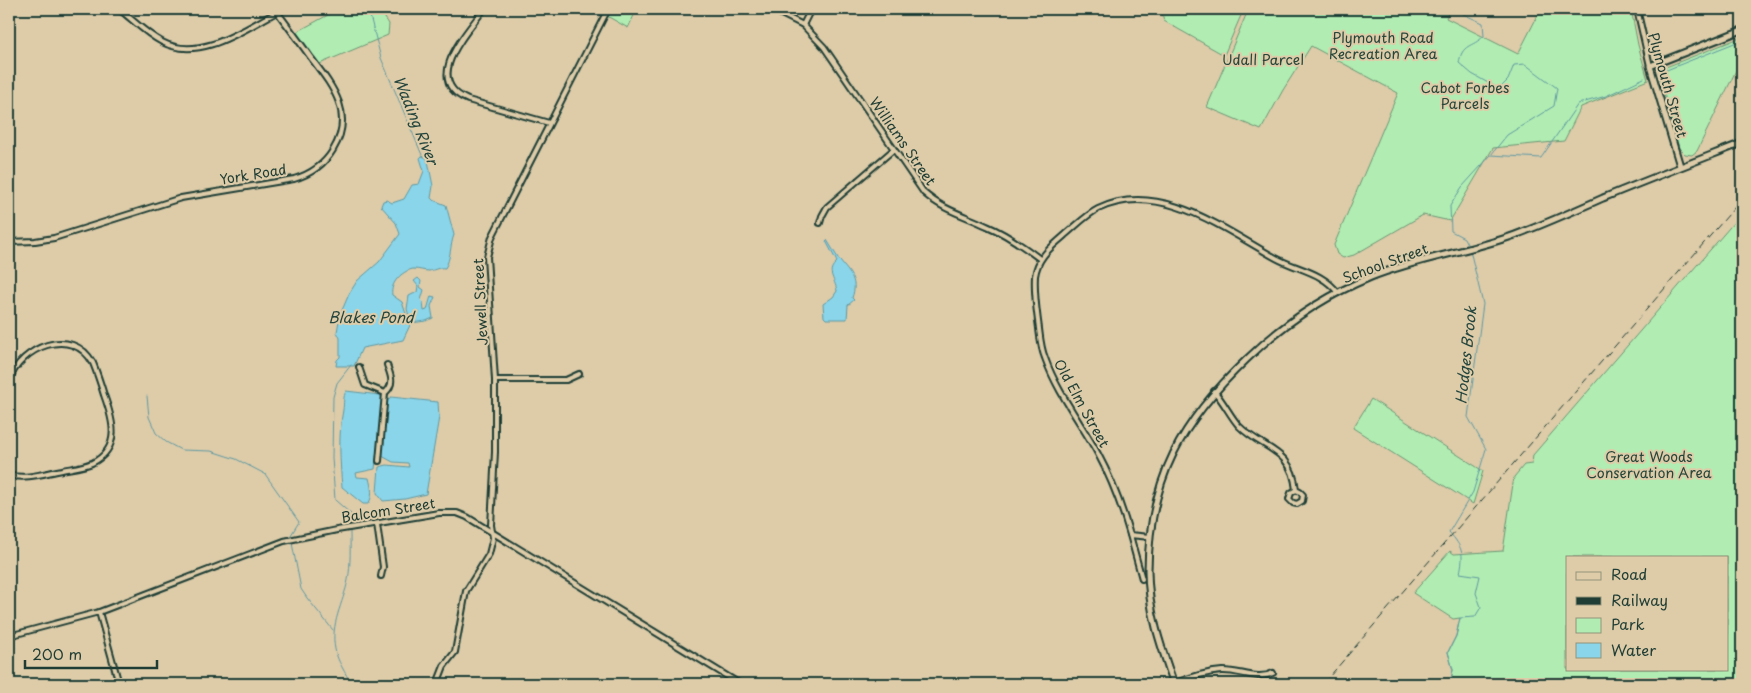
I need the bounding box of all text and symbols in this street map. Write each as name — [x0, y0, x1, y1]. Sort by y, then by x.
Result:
park label: Plymouth Road Recreation Area — [1329, 27, 1438, 64]
street label: Plymouth Street — [1643, 30, 1693, 140]
park label: Udall Parcel — [1222, 49, 1304, 70]
water label: Wading River — [389, 72, 446, 170]
park label: Cabot Forbes Parcels — [1421, 77, 1509, 114]
street label: Williams Street — [865, 92, 942, 190]
street label: York Road — [218, 158, 288, 190]
street label: School Street — [1339, 238, 1431, 288]
street label: Jewell Street — [467, 258, 493, 346]
water label: Hodges Brook — [1448, 304, 1482, 405]
water label: Blakes Pond — [328, 305, 416, 328]
street label: Old Elm Street — [1049, 355, 1115, 451]
park label: Great Woods Conservation Area — [1586, 446, 1712, 483]
street label: Balcom Street — [339, 492, 437, 528]
legend — [1566, 556, 1728, 670]
text: Road — [1611, 562, 1647, 585]
text: Railway — [1611, 588, 1668, 611]
text: Park — [1611, 612, 1645, 635]
scale bar — [25, 638, 158, 670]
text: Water — [1611, 638, 1656, 661]
text: 200 m — [32, 642, 82, 665]

